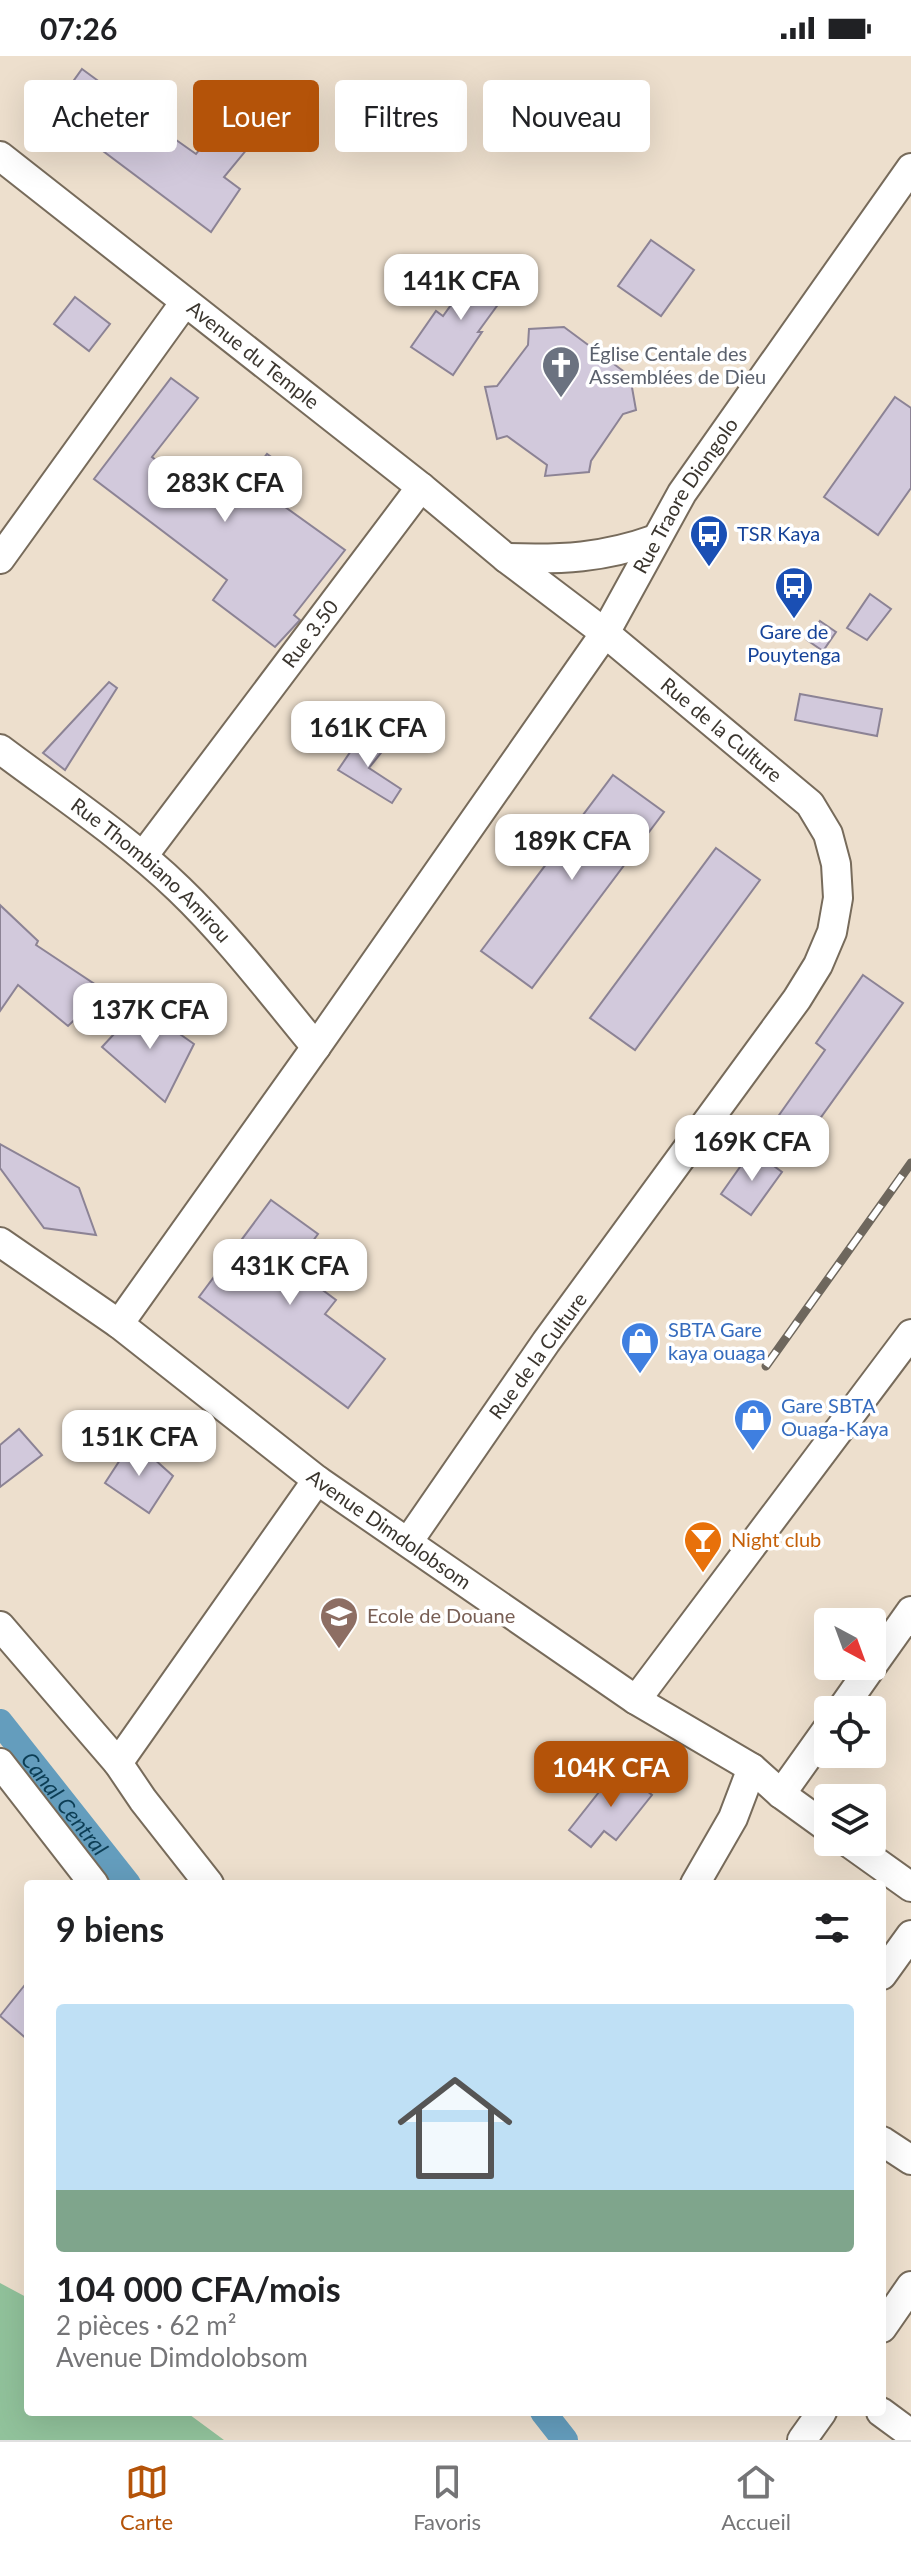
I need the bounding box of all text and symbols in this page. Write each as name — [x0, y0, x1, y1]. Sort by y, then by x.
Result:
text: 07:26 — [40, 10, 117, 46]
chip: Acheter — [24, 80, 177, 152]
chip: Louer — [193, 80, 319, 152]
chip: Filtres — [335, 80, 467, 152]
chip: Nouveau — [483, 80, 650, 152]
pin: 141K CFA — [378, 254, 544, 322]
text: 141K CFA — [402, 264, 520, 296]
street label: Avenue du Temple — [183, 295, 325, 413]
place label: Église Centale des Assemblées de Dieu — [589, 341, 766, 388]
church icon: Église Centale des Assemblées de Dieu — [540, 344, 582, 399]
street label: Rue Traore Diongolo — [627, 413, 742, 577]
pin: 283K CFA — [142, 456, 308, 524]
text: 283K CFA — [166, 466, 284, 498]
bus stop icon: TSR Kaya — [688, 513, 730, 568]
place label: TSR Kaya — [737, 521, 820, 545]
bus stop icon: Gare de Pouytenga — [773, 565, 815, 620]
street label: Rue 3.50 — [276, 595, 343, 672]
place label: Gare de Pouytenga — [747, 619, 841, 666]
street label: Rue de la Culture — [657, 672, 787, 787]
pin: 161K CFA — [285, 701, 451, 769]
text: 161K CFA — [309, 711, 427, 743]
street label: Rue Thombiano Amirou — [67, 792, 237, 947]
pin: 189K CFA — [489, 814, 655, 882]
text: 189K CFA — [513, 824, 631, 856]
pin: 137K CFA — [67, 983, 233, 1051]
text: 137K CFA — [91, 993, 209, 1025]
pin: 169K CFA — [669, 1115, 835, 1183]
text: 169K CFA — [693, 1125, 811, 1157]
pin: 431K CFA — [207, 1239, 373, 1307]
text: 431K CFA — [231, 1249, 349, 1281]
street label: Rue de la Culture — [483, 1288, 591, 1423]
place label: SBTA Gare kaya ouaga — [668, 1317, 766, 1364]
shop icon: SBTA Gare kaya ouaga — [619, 1320, 661, 1375]
place label: Gare SBTA Ouaga-Kaya — [781, 1393, 889, 1440]
shop icon: Gare SBTA Ouaga-Kaya — [732, 1397, 774, 1452]
pin: 151K CFA — [56, 1410, 222, 1478]
text: 151K CFA — [80, 1420, 198, 1452]
street label: Avenue Dimdolobsom — [303, 1464, 476, 1594]
bar icon: Night club — [682, 1519, 724, 1574]
place label: Night club — [731, 1527, 821, 1551]
school or university icon: Ecole de Douane — [318, 1595, 360, 1650]
place label: Ecole de Douane — [367, 1603, 515, 1627]
north arrow — [814, 1608, 886, 1680]
map controls — [814, 1608, 886, 1856]
button: locate — [814, 1696, 886, 1768]
pin: 104K CFA — [528, 1741, 694, 1809]
water label: Canal Central — [16, 1746, 114, 1860]
text: 104K CFA — [552, 1751, 670, 1783]
button: layers — [814, 1784, 886, 1856]
icon: filters — [810, 1906, 854, 1950]
text: 9 biens — [56, 1908, 164, 1949]
icon: home — [383, 2056, 527, 2200]
text: 104 000 CFA/mois — [56, 2268, 341, 2309]
text: 2 pièces · 62 m² — [56, 2309, 236, 2341]
text: Avenue Dimdolobsom — [56, 2341, 308, 2373]
tab: Carte — [120, 2460, 173, 2535]
tab: Favoris — [413, 2460, 481, 2535]
tab: Accueil — [721, 2460, 791, 2535]

